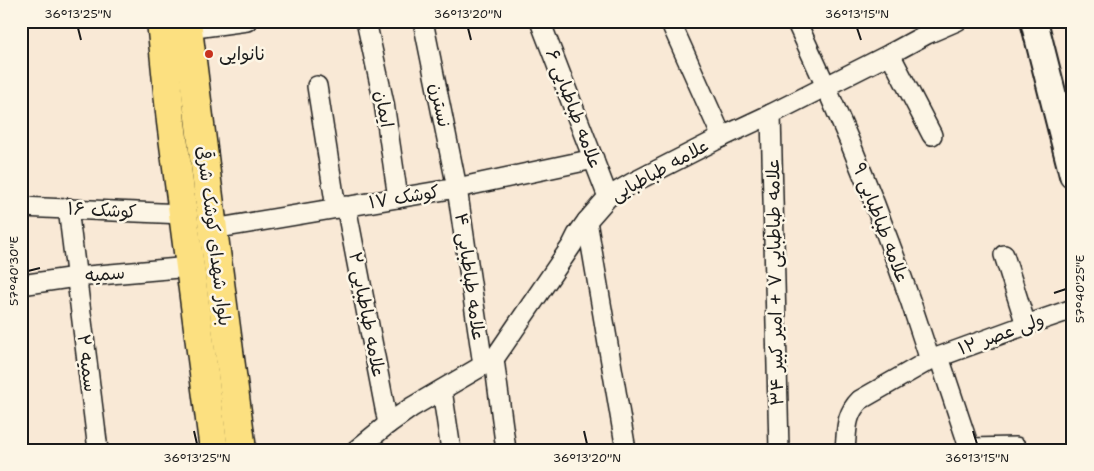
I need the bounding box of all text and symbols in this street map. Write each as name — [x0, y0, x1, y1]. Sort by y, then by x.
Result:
text: 36°13'25"N — [44, 6, 112, 22]
text: 36°13'20"N — [434, 6, 502, 22]
text: 36°13'15"N — [825, 6, 889, 22]
place label: نانوایی — [219, 42, 266, 66]
street label: علامه طباطبایی ۶ — [540, 46, 608, 172]
marker: نانوایی — [203, 48, 215, 60]
street label: نسترن — [424, 81, 456, 129]
street label: ایمان — [369, 89, 399, 129]
street label: علامه طباطبایی — [606, 133, 714, 207]
street label: بلوار شهدای کوشک شرقی — [191, 145, 237, 327]
street label: علامه طباطبایی ۷ + امیر کبیر ۳۴ — [761, 158, 789, 406]
street label: علامه طباطبایی ۹ — [847, 159, 915, 287]
street label: کوشک ۱۷ — [367, 180, 441, 214]
street label: کوشک ۱۶ — [67, 196, 137, 224]
street label: علامه طباطبایی ۴ — [449, 211, 491, 343]
text: 57°40'30"E — [6, 236, 22, 306]
street label: علامه طباطبایی ۲ — [343, 250, 391, 380]
text: 57°40'25"E — [1072, 255, 1088, 323]
street label: سمیه — [84, 260, 126, 288]
street label: ولی عصر ۱۲ — [955, 307, 1047, 361]
street label: سمیه ۲ — [72, 333, 102, 393]
text: 36°13'25"N — [163, 450, 231, 466]
text: 36°13'20"N — [553, 450, 621, 466]
text: 36°13'15"N — [945, 450, 1009, 466]

